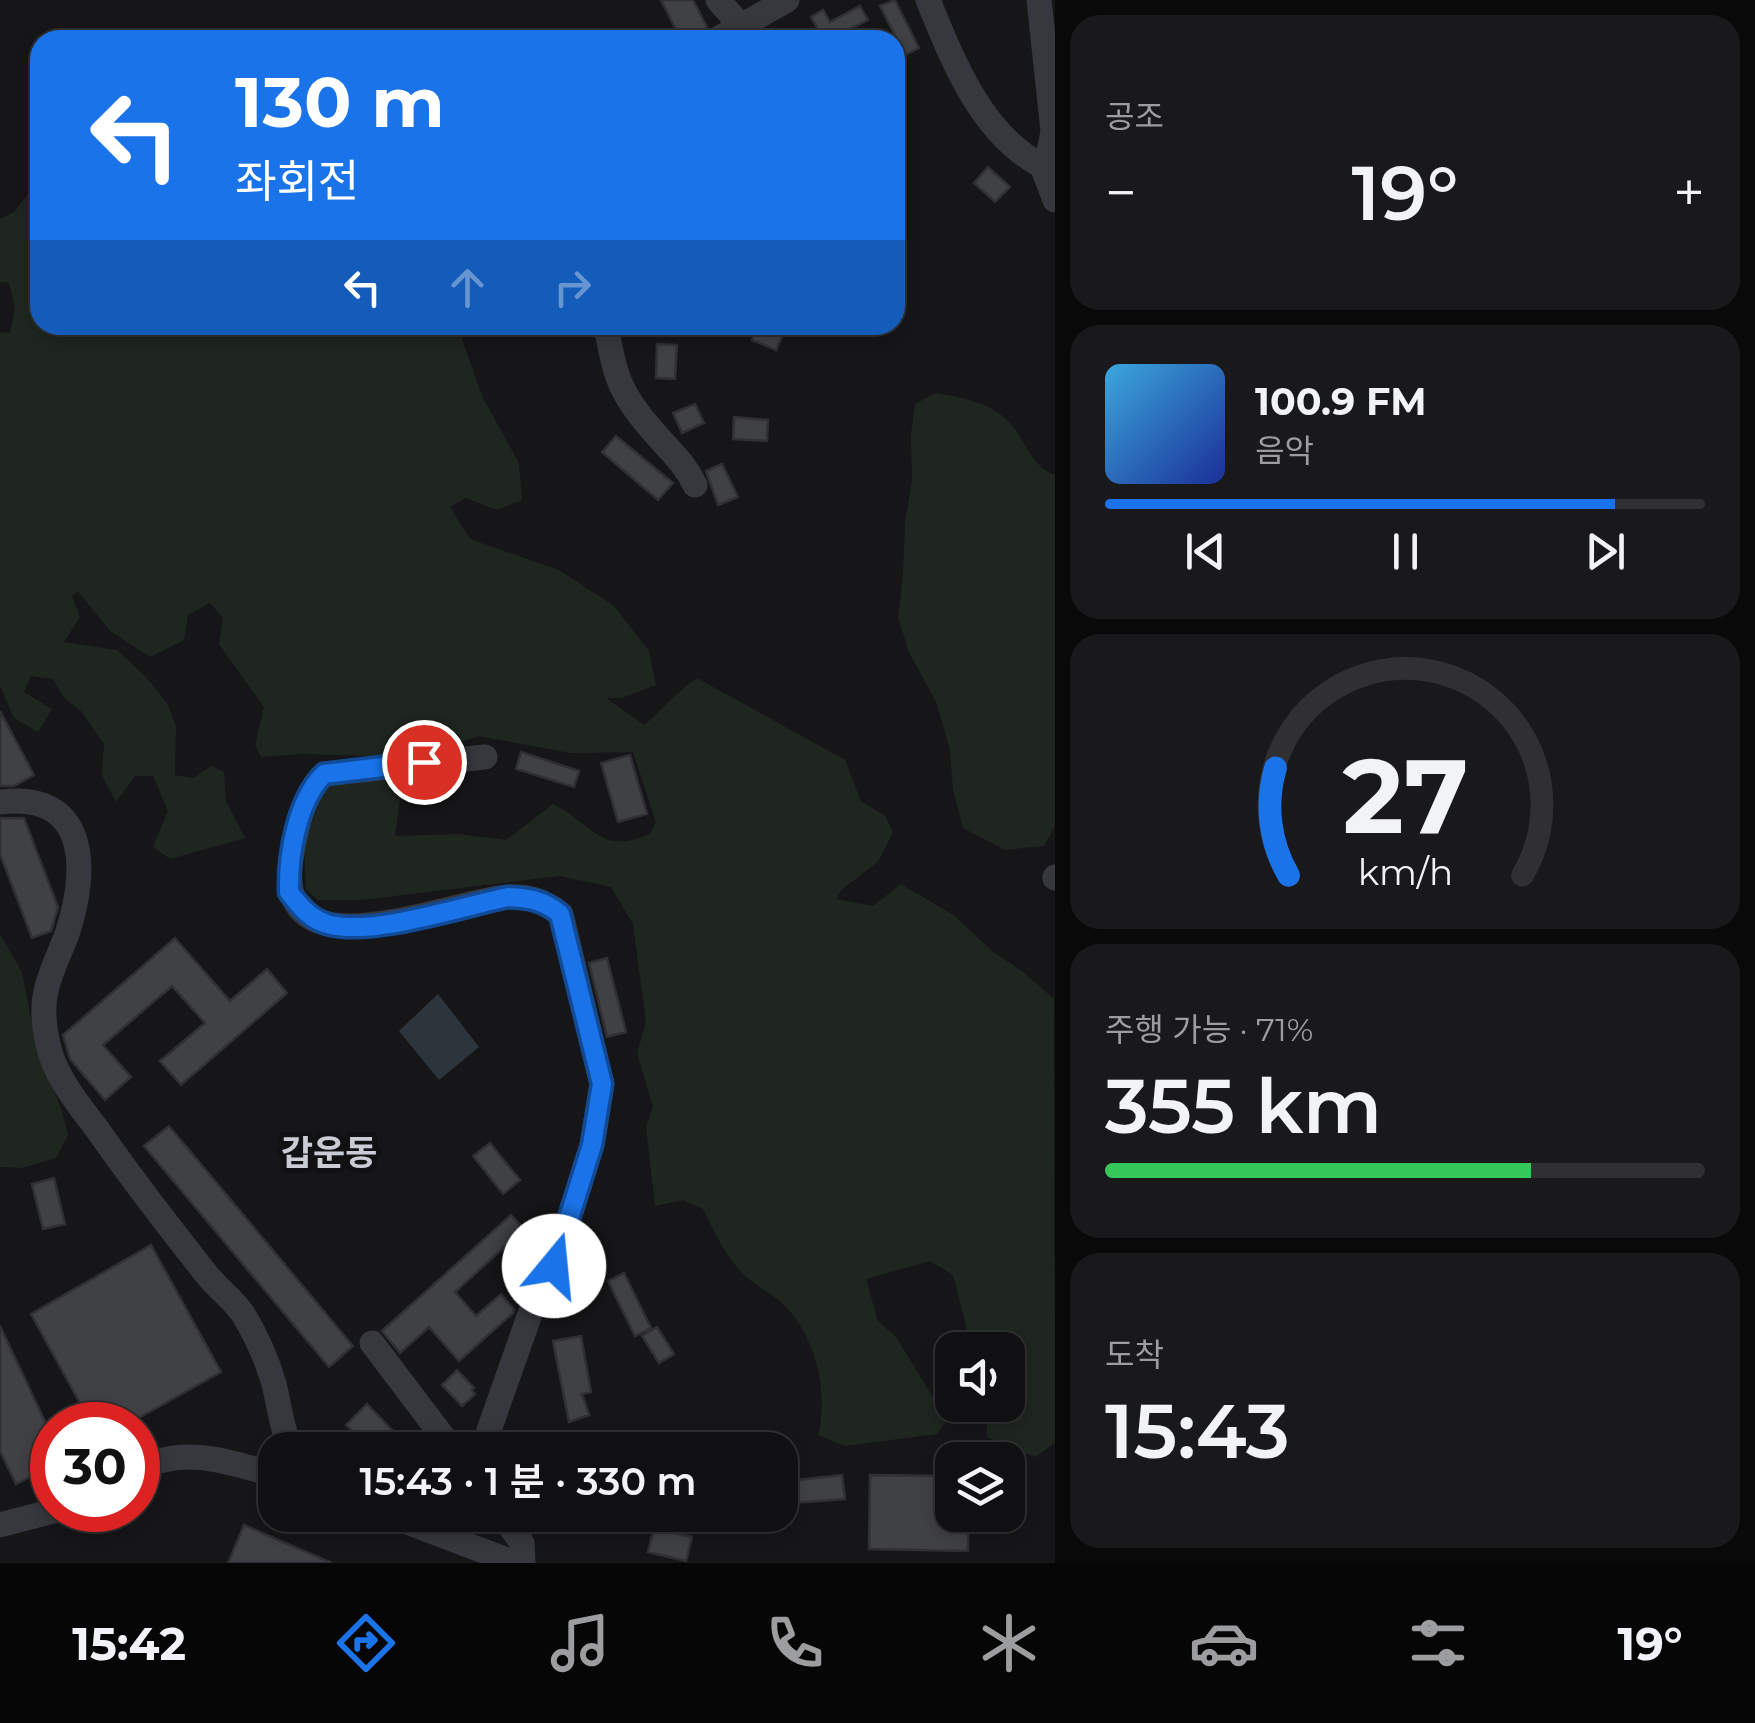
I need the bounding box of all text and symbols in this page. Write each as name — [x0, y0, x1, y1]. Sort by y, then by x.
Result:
text: 130 m — [235, 59, 445, 145]
icon: left — [70, 70, 200, 200]
text: 공조 — [1105, 97, 1164, 136]
text: 19° — [1351, 147, 1459, 239]
text: 좌회전 — [235, 153, 359, 208]
text: − — [1105, 159, 1137, 226]
text: + — [1673, 159, 1705, 226]
icon: left — [335, 260, 390, 315]
icon: ahead — [440, 260, 495, 315]
icon: right — [545, 260, 600, 315]
text: 100.9 FM — [1255, 378, 1427, 425]
text: 음악 — [1255, 431, 1314, 470]
icon: previous — [1178, 524, 1233, 579]
icon: pause — [1378, 524, 1433, 579]
icon: next — [1578, 524, 1633, 579]
pin — [382, 720, 467, 805]
text: 27 — [1342, 732, 1468, 859]
icon: arrive — [397, 735, 452, 790]
text: km/h — [1357, 850, 1453, 894]
text: 주행 가능 · 71% — [1105, 1010, 1313, 1049]
text: 355 km — [1105, 1060, 1382, 1152]
district label: 갑운동 — [281, 1131, 377, 1174]
position arrow — [502, 1214, 606, 1318]
map controls — [935, 1332, 1025, 1532]
button: sound — [935, 1332, 1025, 1422]
text: 도착 — [1105, 1335, 1164, 1374]
text: 15:43 — [1105, 1385, 1290, 1477]
speed limit sign: 30 — [30, 1402, 160, 1532]
button: layers — [935, 1442, 1025, 1532]
text: 15:43 · 1 분 · 330 m — [359, 1458, 697, 1505]
icon: directions — [331, 1608, 401, 1678]
icon: music — [545, 1608, 615, 1678]
icon: phone — [760, 1608, 830, 1678]
icon: climate — [974, 1608, 1044, 1678]
icon: car — [1189, 1608, 1259, 1678]
icon: filters — [1403, 1608, 1473, 1678]
text: 15:42 — [72, 1616, 186, 1671]
text: 19° — [1618, 1616, 1683, 1671]

